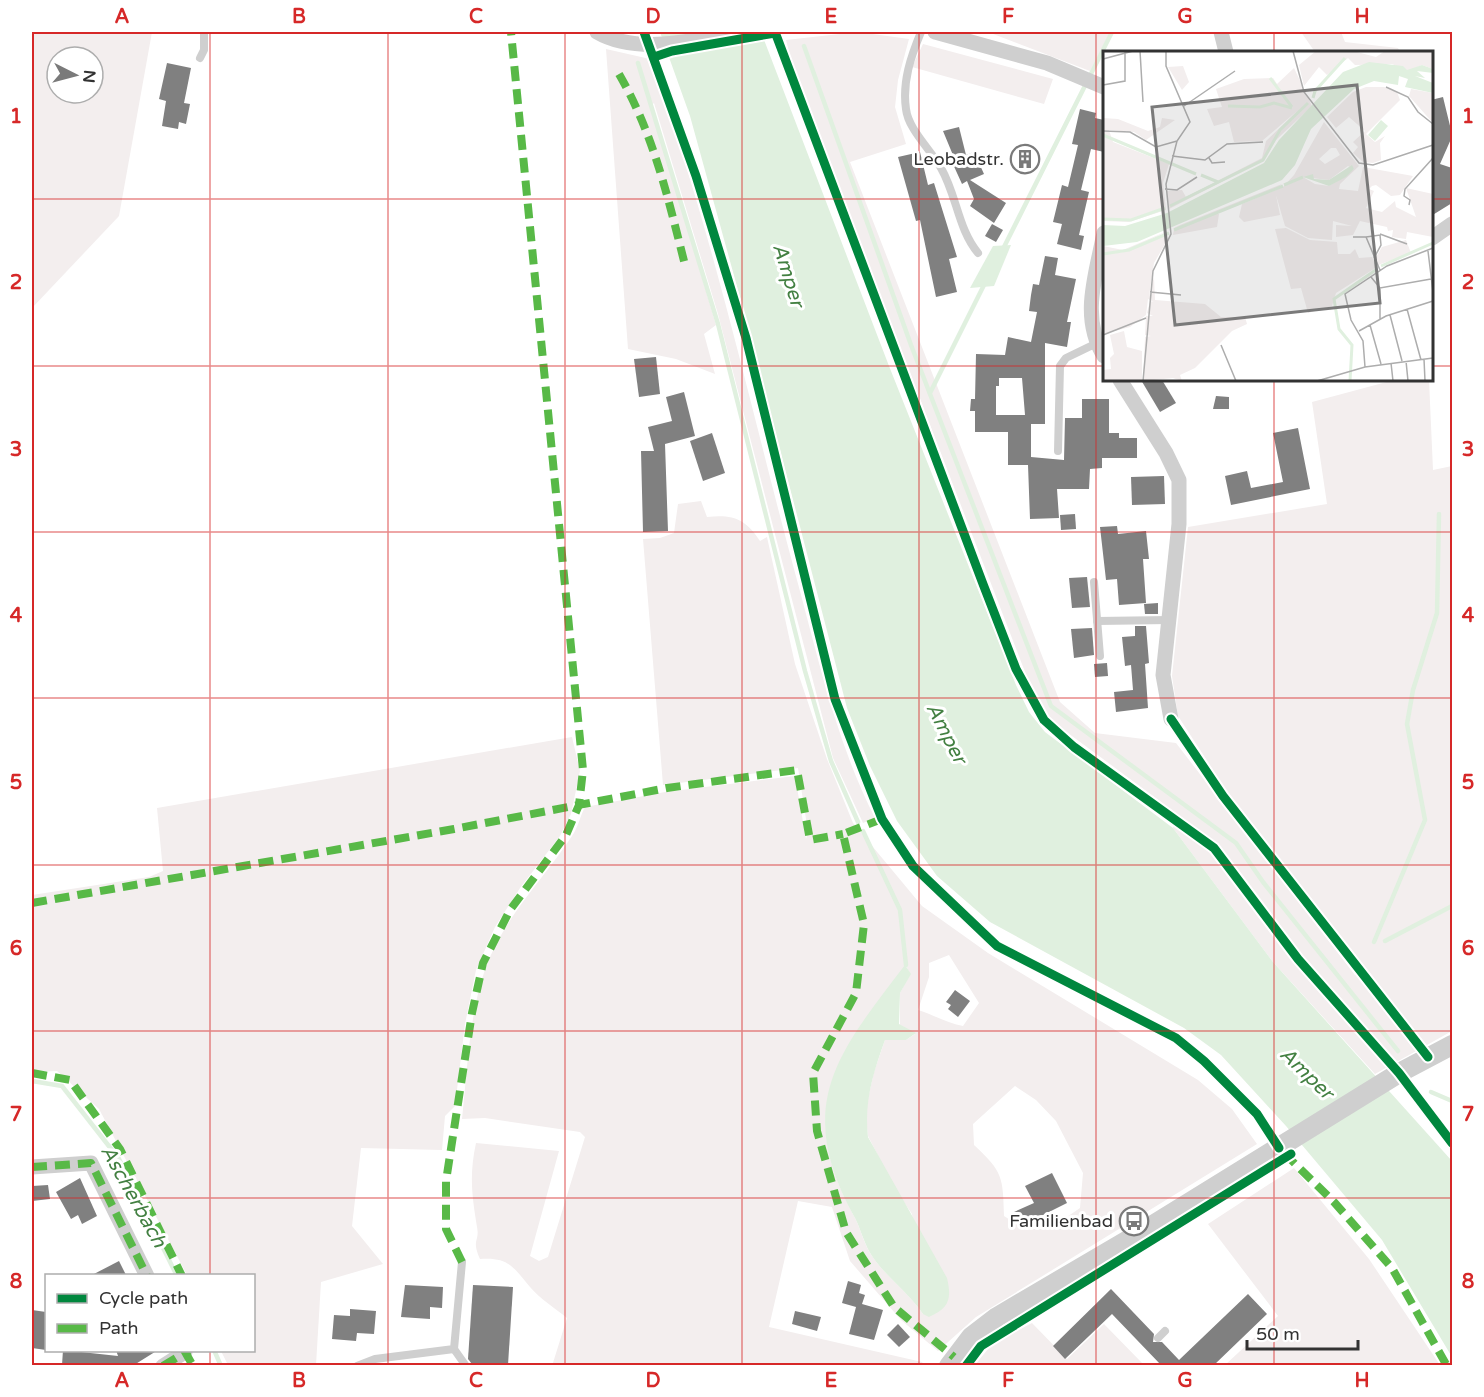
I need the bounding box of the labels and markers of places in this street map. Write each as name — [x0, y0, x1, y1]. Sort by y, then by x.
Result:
building icon: Leobadstr. — [1009, 143, 1041, 175]
place label: Leobadstr. — [913, 148, 1004, 170]
bus stop icon: Familienbad — [1118, 1205, 1150, 1237]
place label: Familienbad — [1009, 1210, 1113, 1232]

